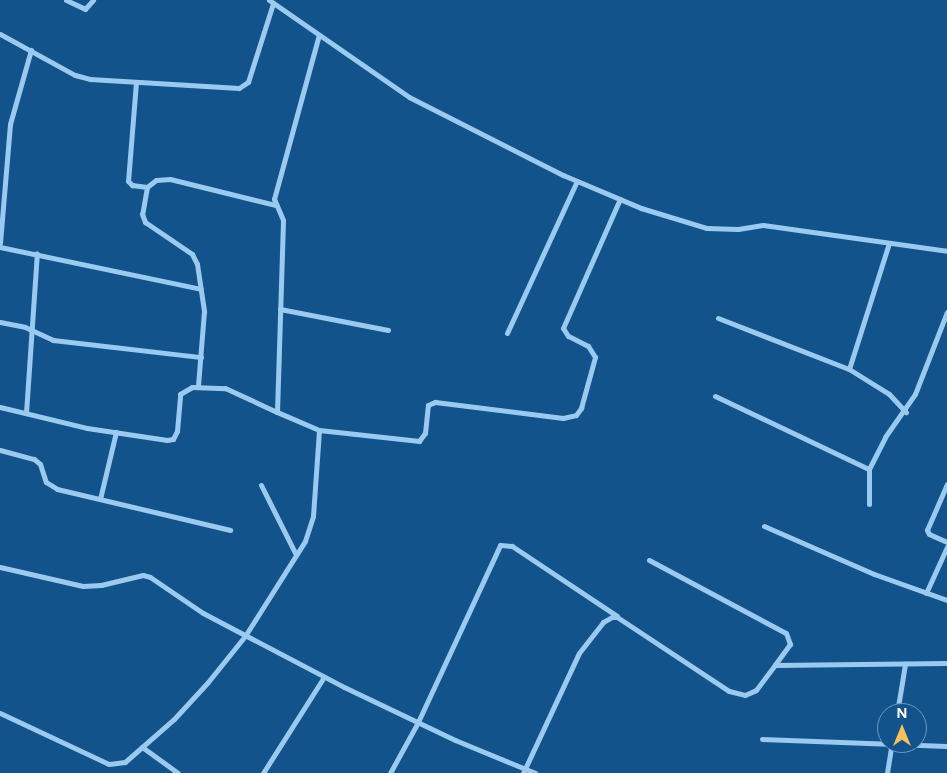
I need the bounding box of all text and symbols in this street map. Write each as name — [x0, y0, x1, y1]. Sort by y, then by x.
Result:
north arrow — [877, 703, 927, 753]
text: N — [897, 705, 907, 722]

